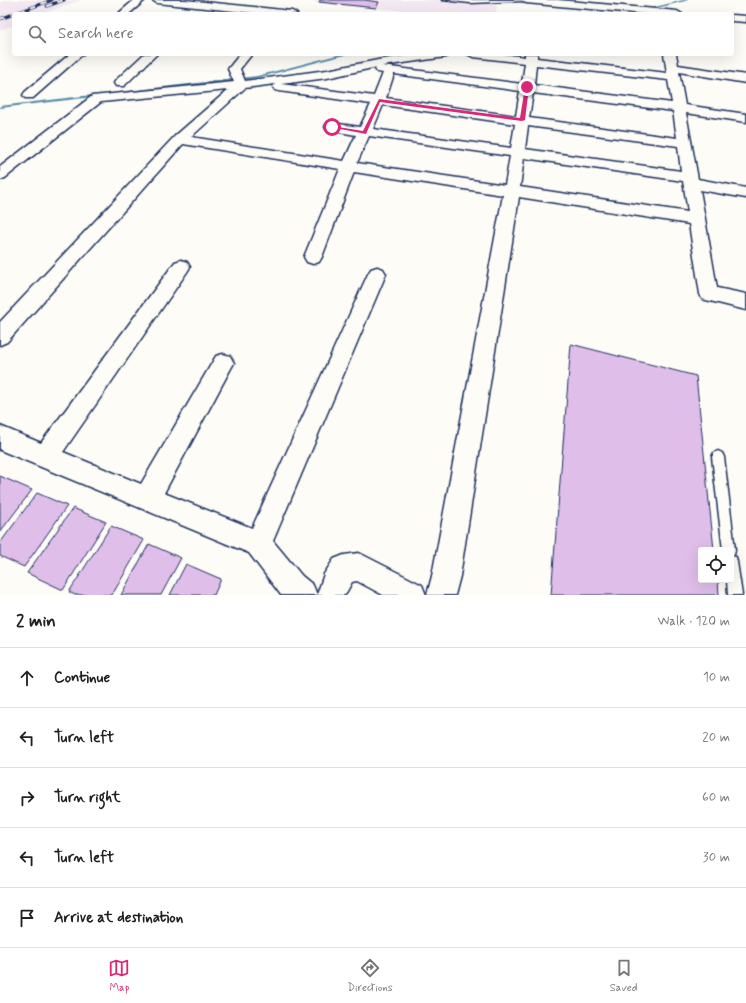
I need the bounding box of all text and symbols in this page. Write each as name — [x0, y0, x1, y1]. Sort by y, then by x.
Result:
search box — [12, 12, 734, 56]
icon: search — [26, 23, 48, 45]
text: Search here — [58, 24, 134, 44]
route end — [518, 78, 536, 96]
route start — [323, 118, 341, 136]
map controls — [698, 547, 734, 583]
button: locate — [698, 547, 734, 583]
text: 2 min — [16, 610, 56, 632]
text: Walk · 120 m — [658, 613, 730, 630]
icon: ahead — [16, 667, 38, 689]
text: Continue — [54, 668, 110, 688]
text: 10 m — [703, 669, 730, 686]
icon: left — [16, 727, 38, 749]
text: Turn left — [54, 728, 114, 748]
text: 20 m — [702, 729, 730, 746]
icon: right — [16, 787, 38, 809]
text: Turn right — [54, 788, 121, 808]
text: 60 m — [702, 789, 730, 806]
icon: left — [16, 847, 38, 869]
text: Turn left — [54, 848, 114, 868]
text: 30 m — [703, 849, 730, 866]
icon: arrive — [16, 907, 38, 929]
text: Arrive at destination — [54, 908, 183, 928]
tab: Map — [108, 957, 130, 995]
tab: Directions — [347, 957, 393, 995]
tab: Saved — [610, 957, 637, 995]

